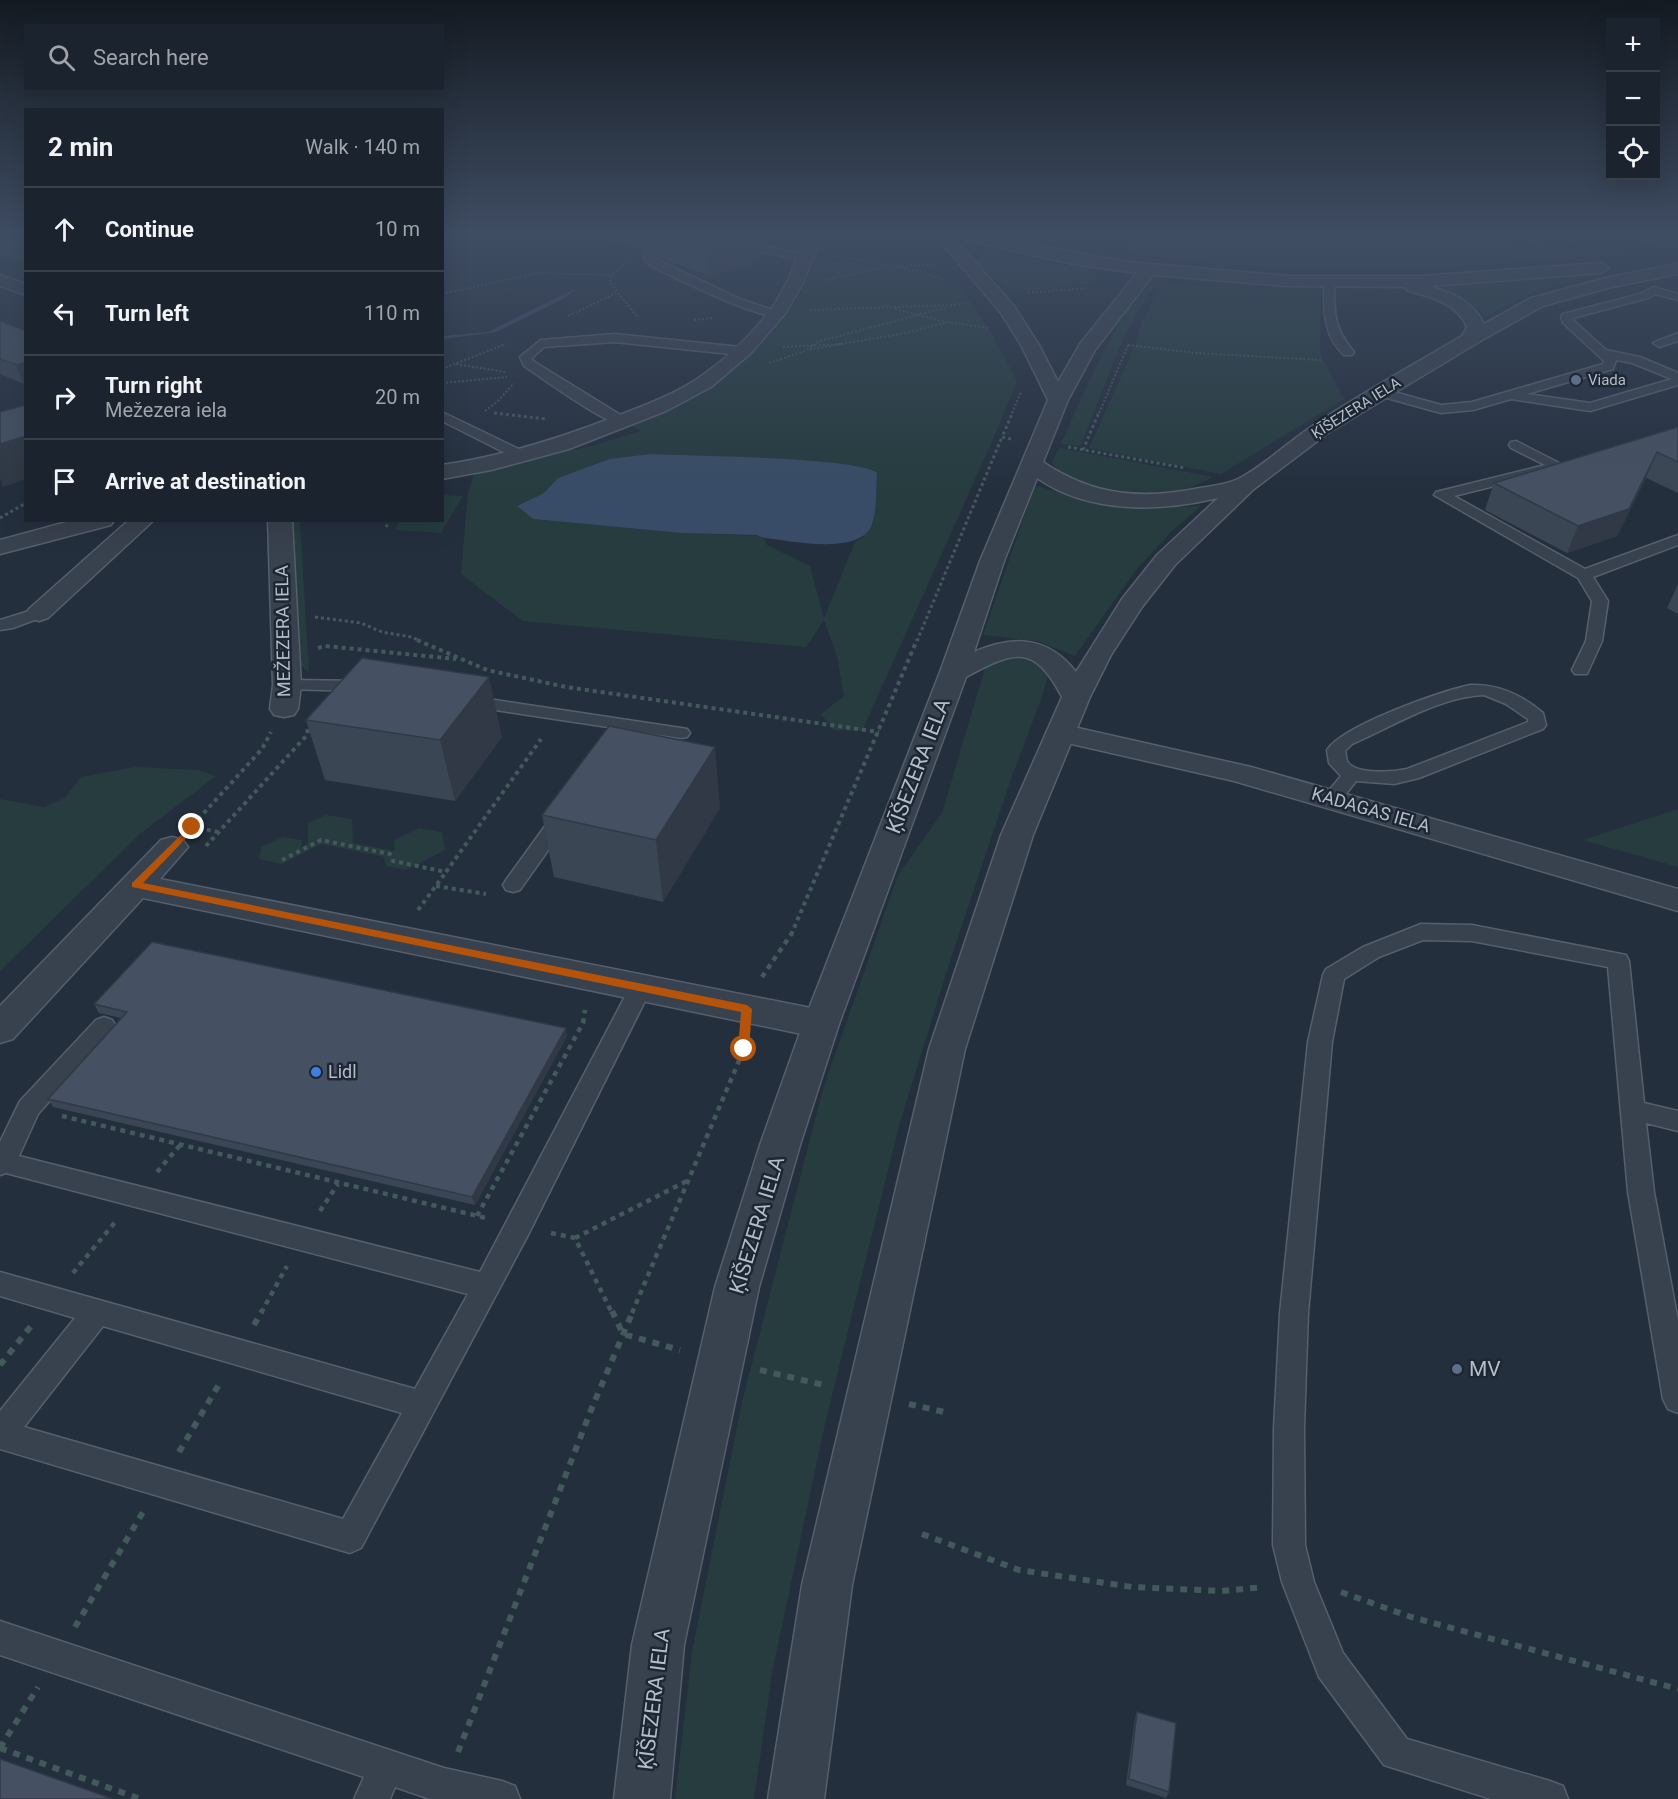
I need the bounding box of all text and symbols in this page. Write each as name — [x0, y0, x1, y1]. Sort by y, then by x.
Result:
map controls — [1606, 18, 1660, 180]
button: + — [1606, 18, 1660, 72]
search box — [24, 24, 444, 90]
icon: search — [45, 41, 78, 74]
text: Search here — [93, 45, 209, 70]
button: − — [1606, 72, 1660, 126]
button: locate — [1606, 126, 1660, 180]
text: 2 min — [48, 132, 113, 162]
text: Walk · 140 m — [305, 135, 420, 159]
icon: ahead — [48, 213, 81, 246]
text: Continue — [105, 217, 194, 242]
text: 10 m — [375, 217, 420, 241]
icon: left — [48, 297, 81, 330]
text: Turn left — [105, 301, 189, 326]
text: 110 m — [364, 301, 420, 325]
place label: Viada — [1588, 371, 1626, 389]
text: Turn right — [105, 373, 202, 398]
street label: ĶĪŠEZERA IELA — [1308, 373, 1404, 443]
marker: Viada — [1569, 373, 1583, 387]
icon: right — [48, 381, 81, 414]
text: 20 m — [375, 385, 420, 409]
text: Mežezera iela — [105, 398, 227, 422]
icon: arrive — [48, 465, 81, 498]
text: Arrive at destination — [105, 469, 306, 494]
street label: MEŽEZERA IELA — [271, 565, 294, 697]
street label: ĶĪŠEZERA IELA — [881, 695, 955, 837]
street label: KADAGAS IELA — [1310, 783, 1433, 837]
route end — [178, 813, 204, 839]
route start — [730, 1035, 756, 1061]
place label: Lidl — [328, 1061, 357, 1082]
marker: Lidl — [309, 1065, 323, 1079]
street label: ĶĪŠEZERA IELA — [725, 1153, 789, 1297]
place label: MV — [1469, 1357, 1501, 1381]
marker: MV — [1450, 1362, 1464, 1376]
street label: ĶĪŠEZERA IELA — [633, 1627, 675, 1771]

